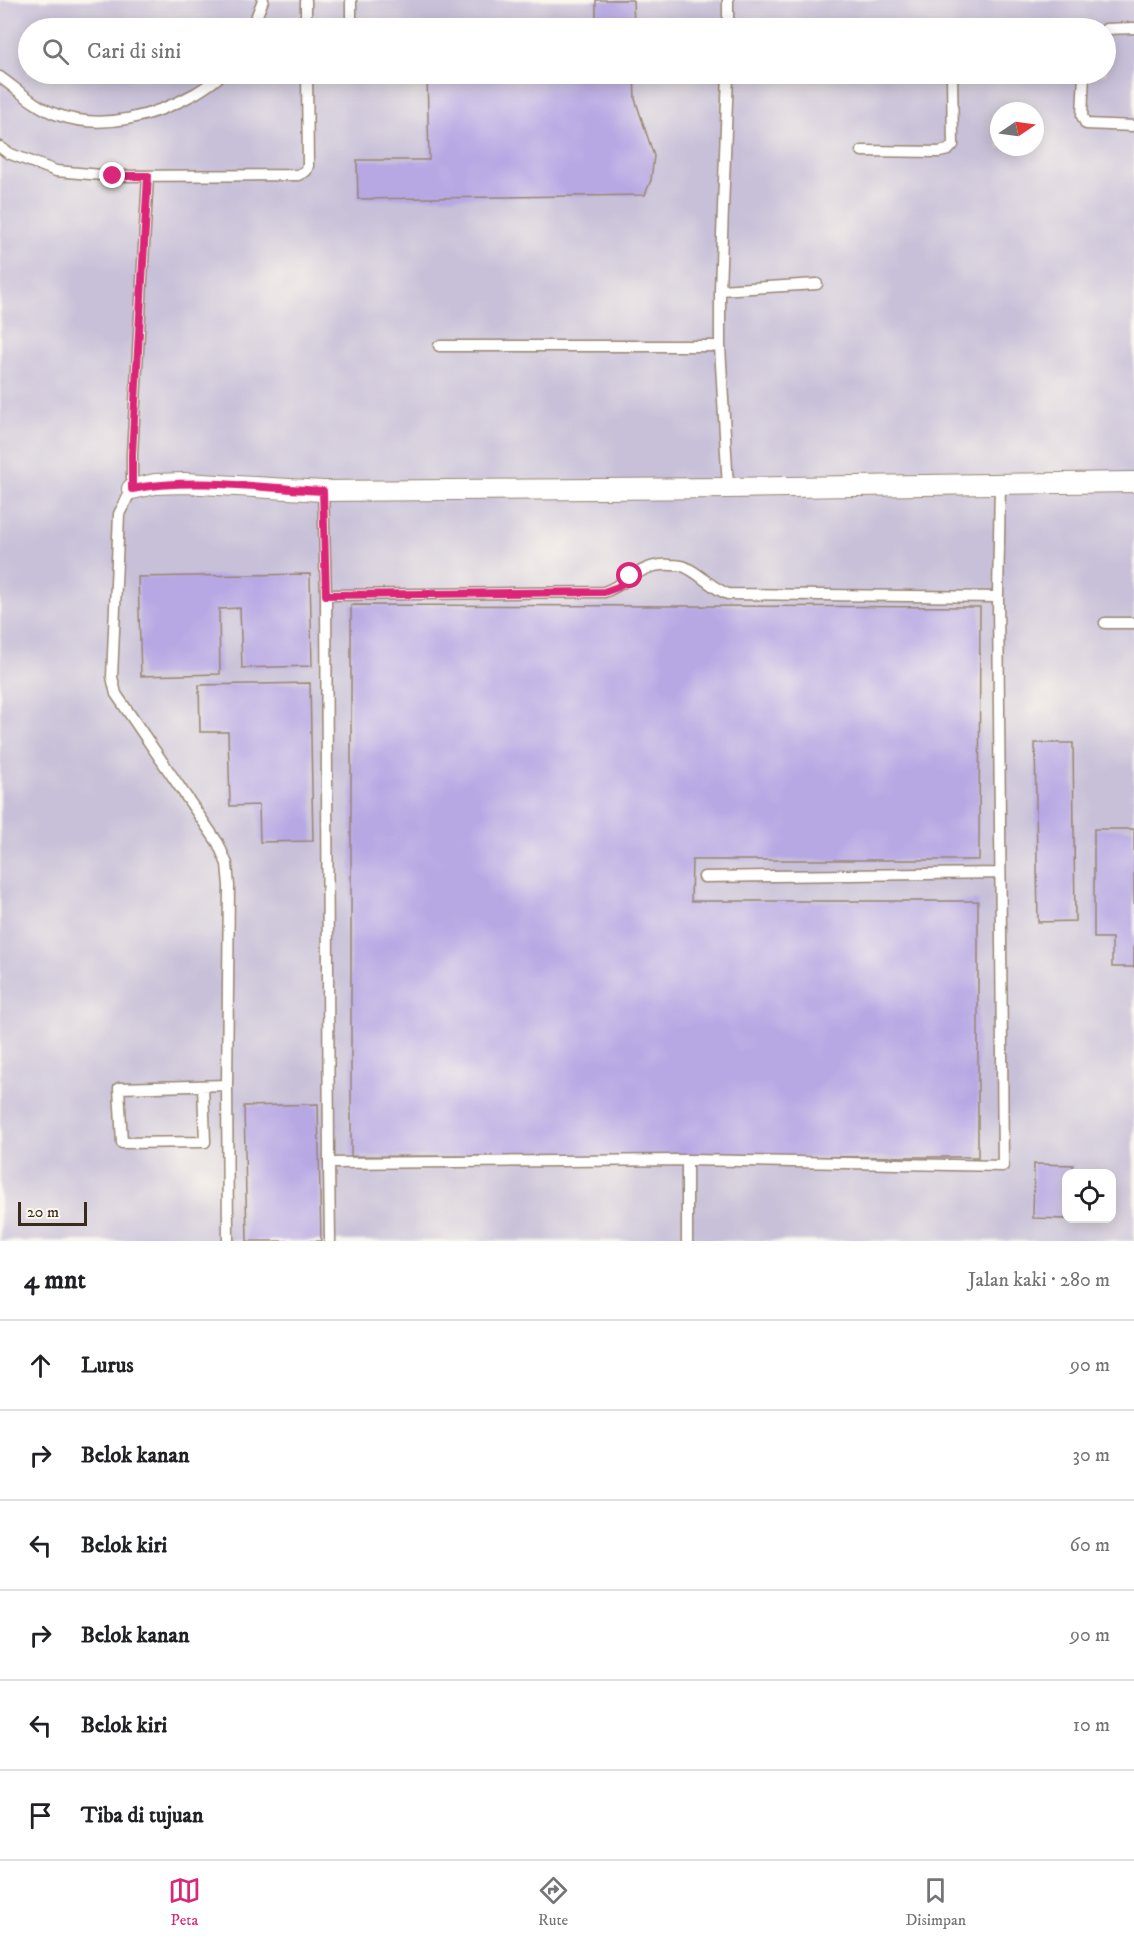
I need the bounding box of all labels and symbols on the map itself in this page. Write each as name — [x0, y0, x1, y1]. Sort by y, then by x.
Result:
north arrow — [990, 102, 1044, 156]
route end — [99, 162, 125, 188]
route start — [616, 562, 642, 588]
scale bar — [18, 1199, 87, 1226]

